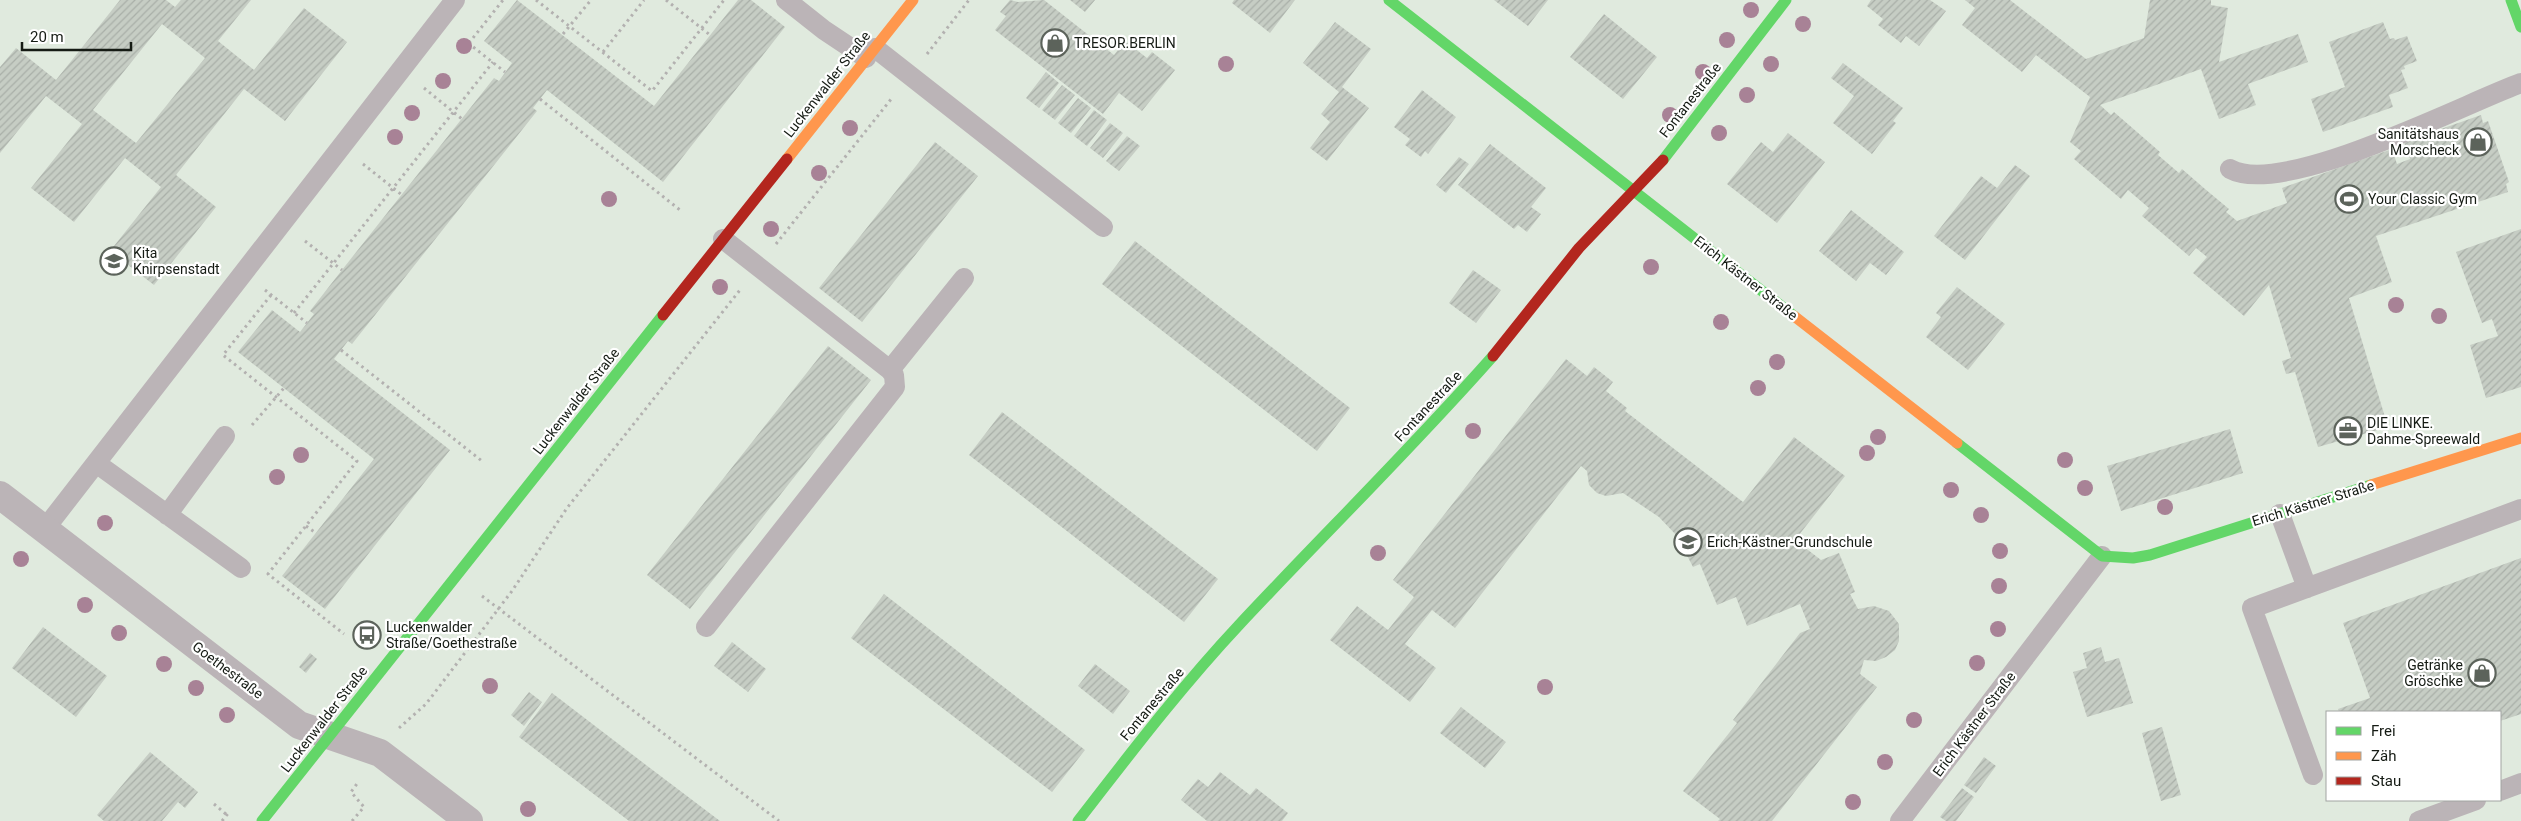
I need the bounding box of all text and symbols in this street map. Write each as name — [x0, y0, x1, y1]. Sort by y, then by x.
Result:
scale bar — [22, 20, 131, 52]
text: 20 m — [30, 28, 64, 46]
street label: Luckenwalder Straße — [781, 28, 873, 140]
shop icon: TRESOR.BERLIN — [1040, 28, 1070, 58]
place label: TRESOR.BERLIN — [1074, 35, 1176, 51]
street label: Fontanestraße — [1656, 59, 1724, 141]
place label: Sanitätshaus Morscheck — [2378, 126, 2460, 158]
shop icon: Sanitätshaus Morscheck — [2463, 127, 2493, 157]
sports icon: Your Classic Gym — [2334, 184, 2364, 214]
place label: Your Classic Gym — [2368, 191, 2477, 207]
street label: Erich Kästner Straße — [1691, 233, 1801, 323]
place label: Kita Knirpsenstadt — [133, 245, 220, 277]
school or university icon: Kita Knirpsenstadt — [99, 246, 129, 276]
street label: Luckenwalder Straße — [530, 345, 622, 457]
street label: Fontanestraße — [1391, 368, 1465, 444]
place label: DIE LINKE. Dahme-Spreewald — [2367, 415, 2480, 447]
office icon: DIE LINKE. Dahme-Spreewald — [2333, 416, 2363, 446]
street label: Erich Kästner Straße — [2250, 477, 2376, 529]
school or university icon: Erich-Kästner-Grundschule — [1673, 527, 1703, 557]
place label: Erich-Kästner-Grundschule — [1707, 534, 1872, 550]
place label: Luckenwalder Straße/Goethestraße — [386, 619, 517, 651]
bus stop icon: Luckenwalder Straße/Goethestraße — [352, 620, 382, 650]
street label: Goethestraße — [190, 638, 266, 702]
place label: Getränke Gröschke — [2404, 657, 2463, 689]
shop icon: Getränke Gröschke — [2467, 658, 2497, 688]
street label: Luckenwalder Straße — [278, 663, 370, 775]
street label: Fontanestraße — [1117, 664, 1187, 744]
street label: Erich Kästner Straße — [1929, 668, 2019, 780]
legend — [2326, 711, 2501, 801]
text: Frei — [2371, 722, 2396, 740]
text: Zäh — [2371, 747, 2396, 765]
text: Stau — [2371, 772, 2401, 790]

